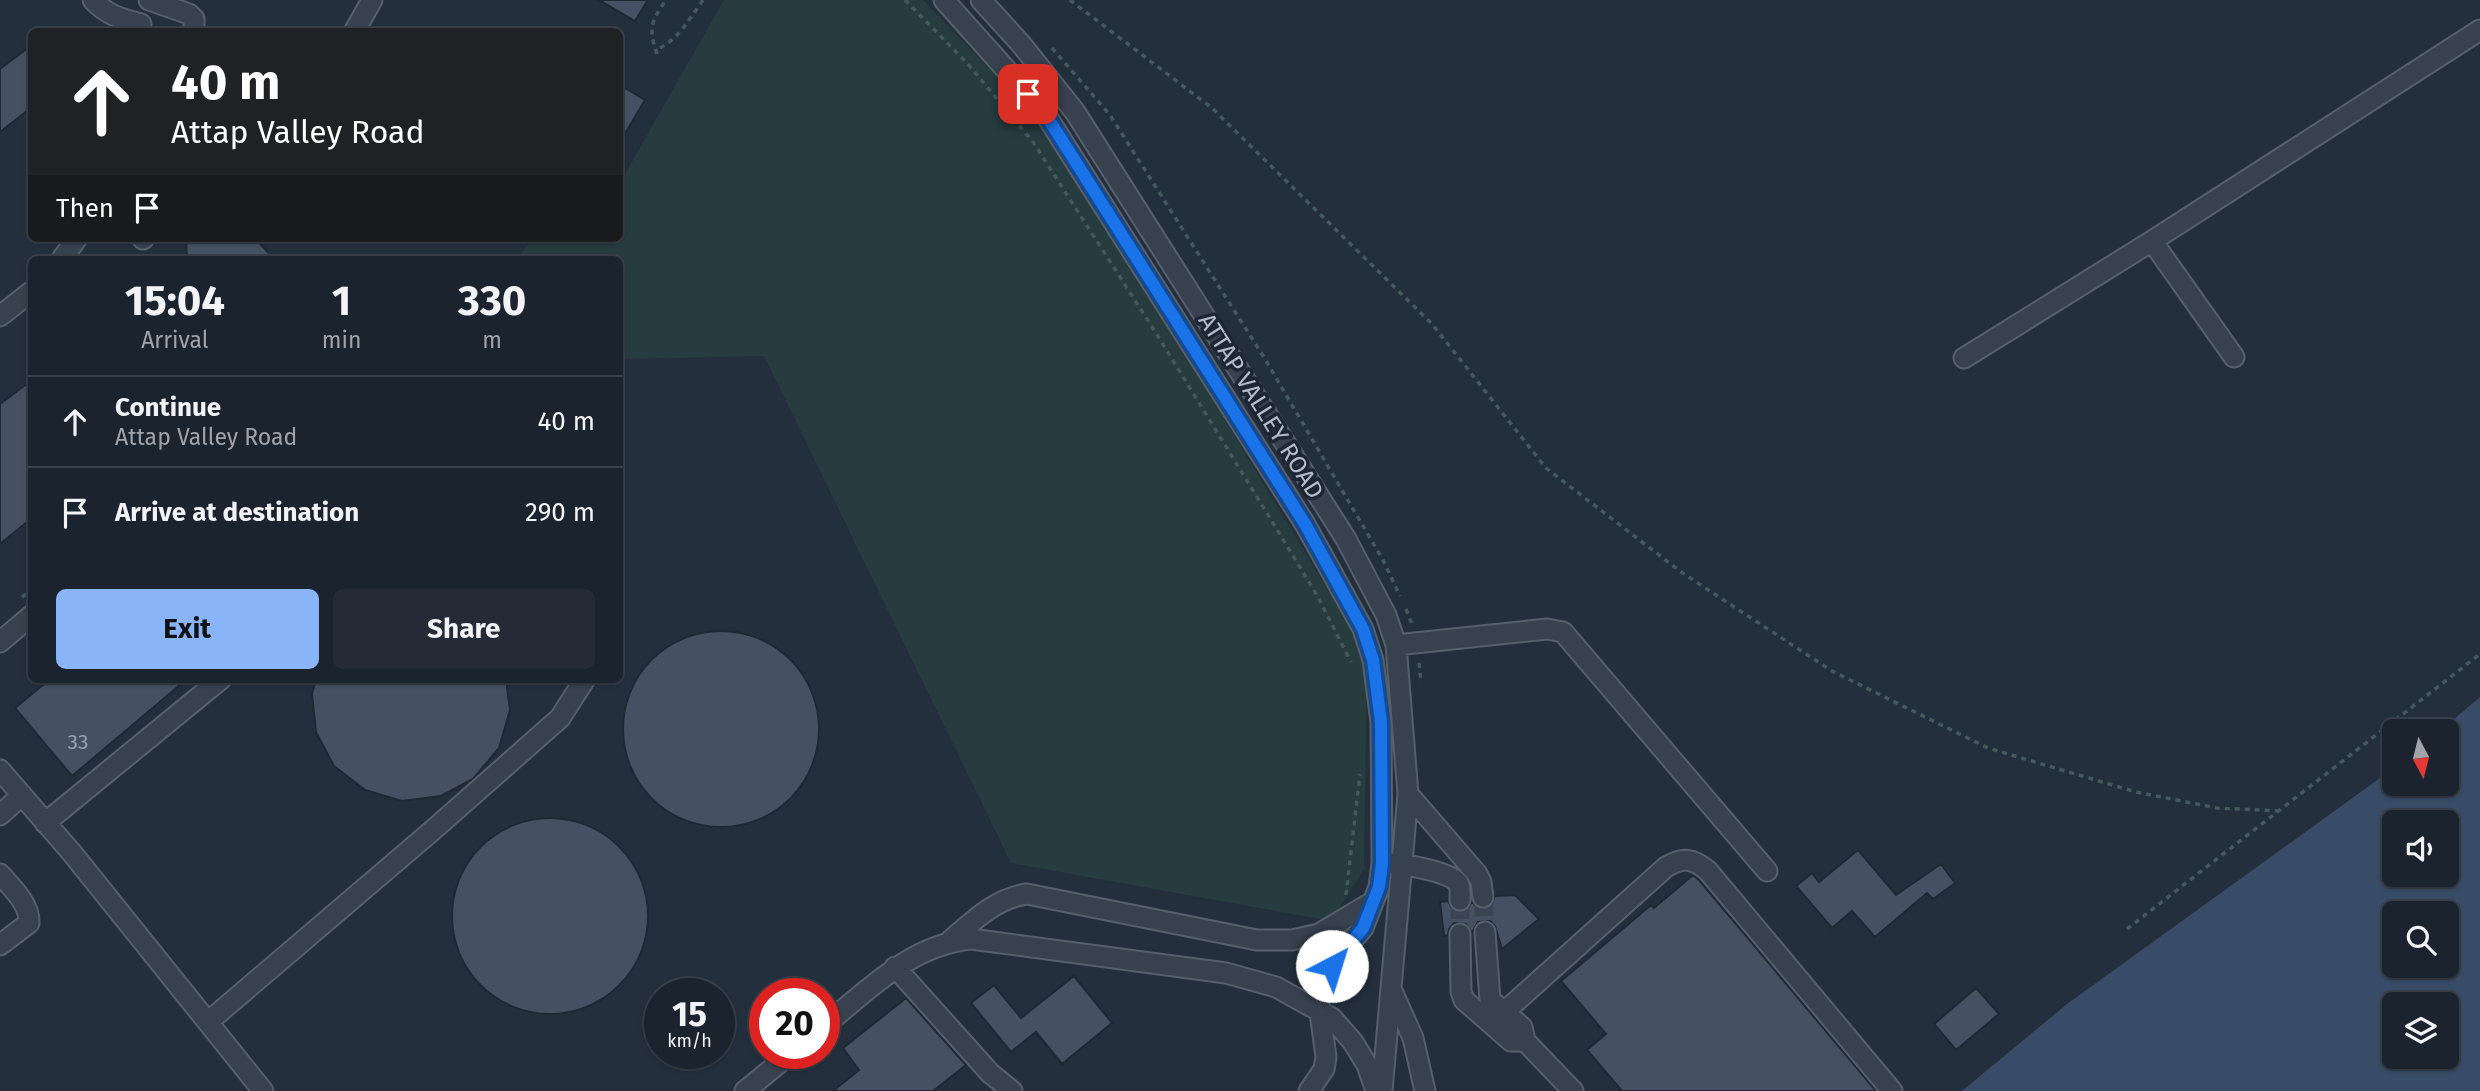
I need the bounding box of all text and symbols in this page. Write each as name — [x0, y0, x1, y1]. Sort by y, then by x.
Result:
text: 40 m — [171, 53, 280, 112]
icon: ahead — [56, 56, 147, 147]
pin — [998, 64, 1058, 124]
icon: arrive — [1009, 75, 1047, 113]
text: Attap Valley Road — [171, 113, 425, 151]
icon: arrive — [128, 189, 166, 227]
text: Then — [56, 193, 114, 224]
text: 15:04 — [125, 276, 225, 326]
text: 1 — [332, 276, 351, 326]
text: 330 — [458, 276, 526, 326]
street label: ATTAP VALLEY ROAD — [1193, 308, 1329, 504]
text: Arrival — [141, 326, 209, 354]
text: min — [322, 326, 361, 354]
text: m — [482, 326, 502, 354]
text: Continue — [115, 392, 221, 423]
icon: ahead — [56, 403, 94, 441]
text: 40 m — [537, 406, 595, 437]
text: Attap Valley Road — [115, 423, 297, 451]
icon: arrive — [56, 494, 94, 532]
text: Arrive at destination — [115, 497, 359, 528]
text: 290 m — [525, 497, 595, 528]
button: Exit — [56, 589, 319, 669]
button: Share — [333, 589, 595, 669]
north arrow — [2382, 719, 2459, 796]
map controls — [2382, 719, 2459, 1069]
house number: 33 — [68, 729, 88, 755]
button: sound — [2382, 810, 2459, 887]
button: search — [2382, 901, 2459, 978]
position arrow — [1295, 929, 1369, 1003]
speed limit sign: 20 — [749, 978, 840, 1069]
button: layers — [2382, 992, 2459, 1069]
text: 15 — [672, 993, 707, 1035]
text: km/h — [667, 1030, 712, 1052]

